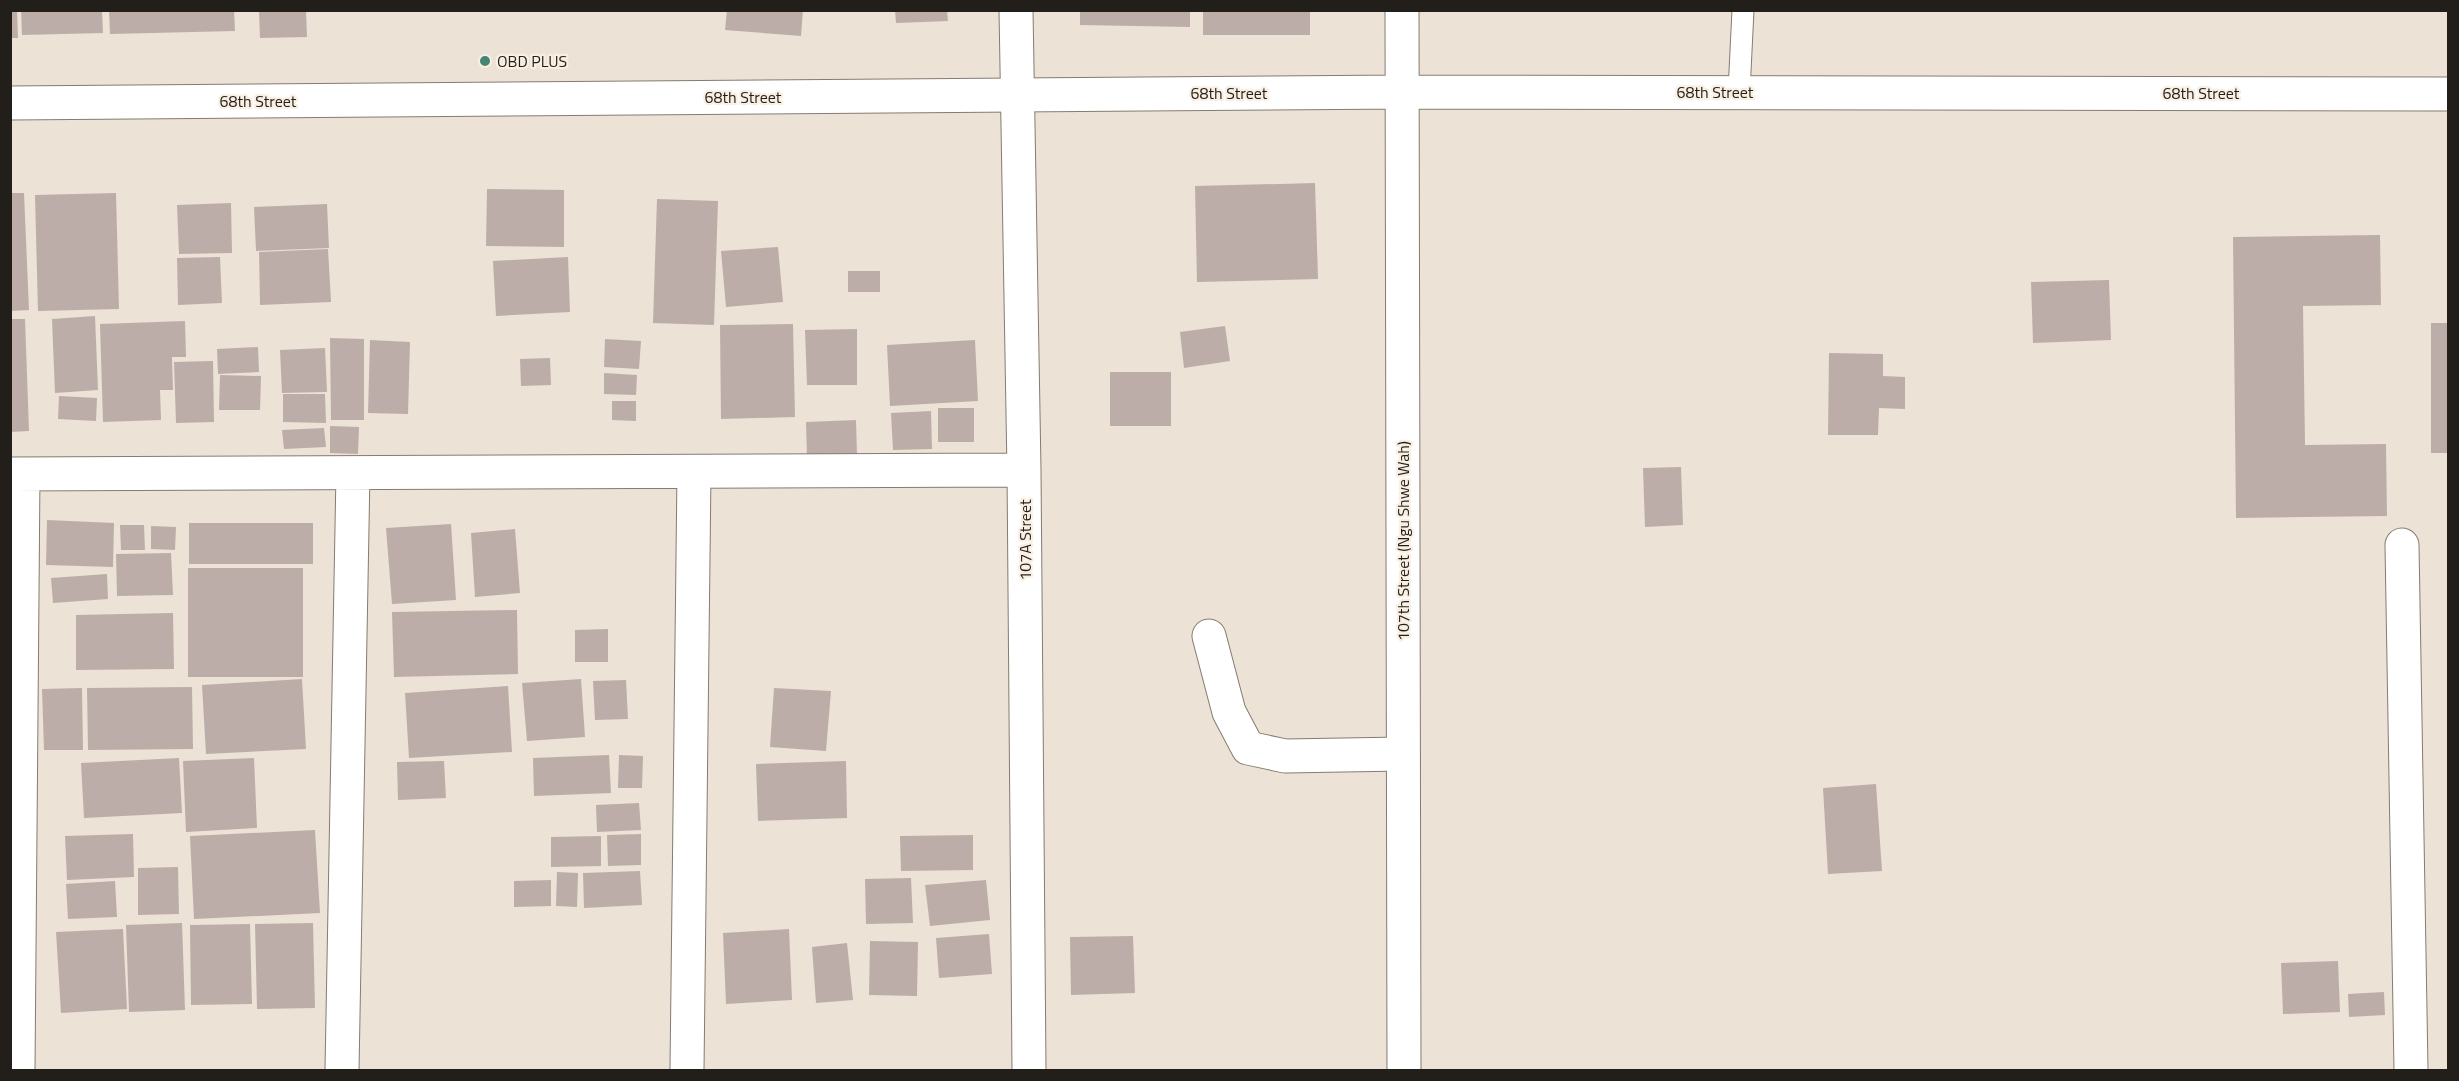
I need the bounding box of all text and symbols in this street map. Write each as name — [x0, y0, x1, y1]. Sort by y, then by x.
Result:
place label: OBD PLUS — [497, 49, 567, 73]
marker: OBD PLUS — [478, 54, 492, 68]
street label: 68th Street — [1677, 80, 1754, 104]
street label: 68th Street — [1191, 81, 1268, 105]
street label: 68th Street — [2163, 81, 2240, 105]
street label: 68th Street — [705, 85, 782, 109]
street label: 68th Street — [220, 89, 297, 113]
street label: 107th Street (Ngu Shwe Wah) — [1391, 441, 1415, 641]
street label: 107A Street — [1013, 499, 1037, 581]

